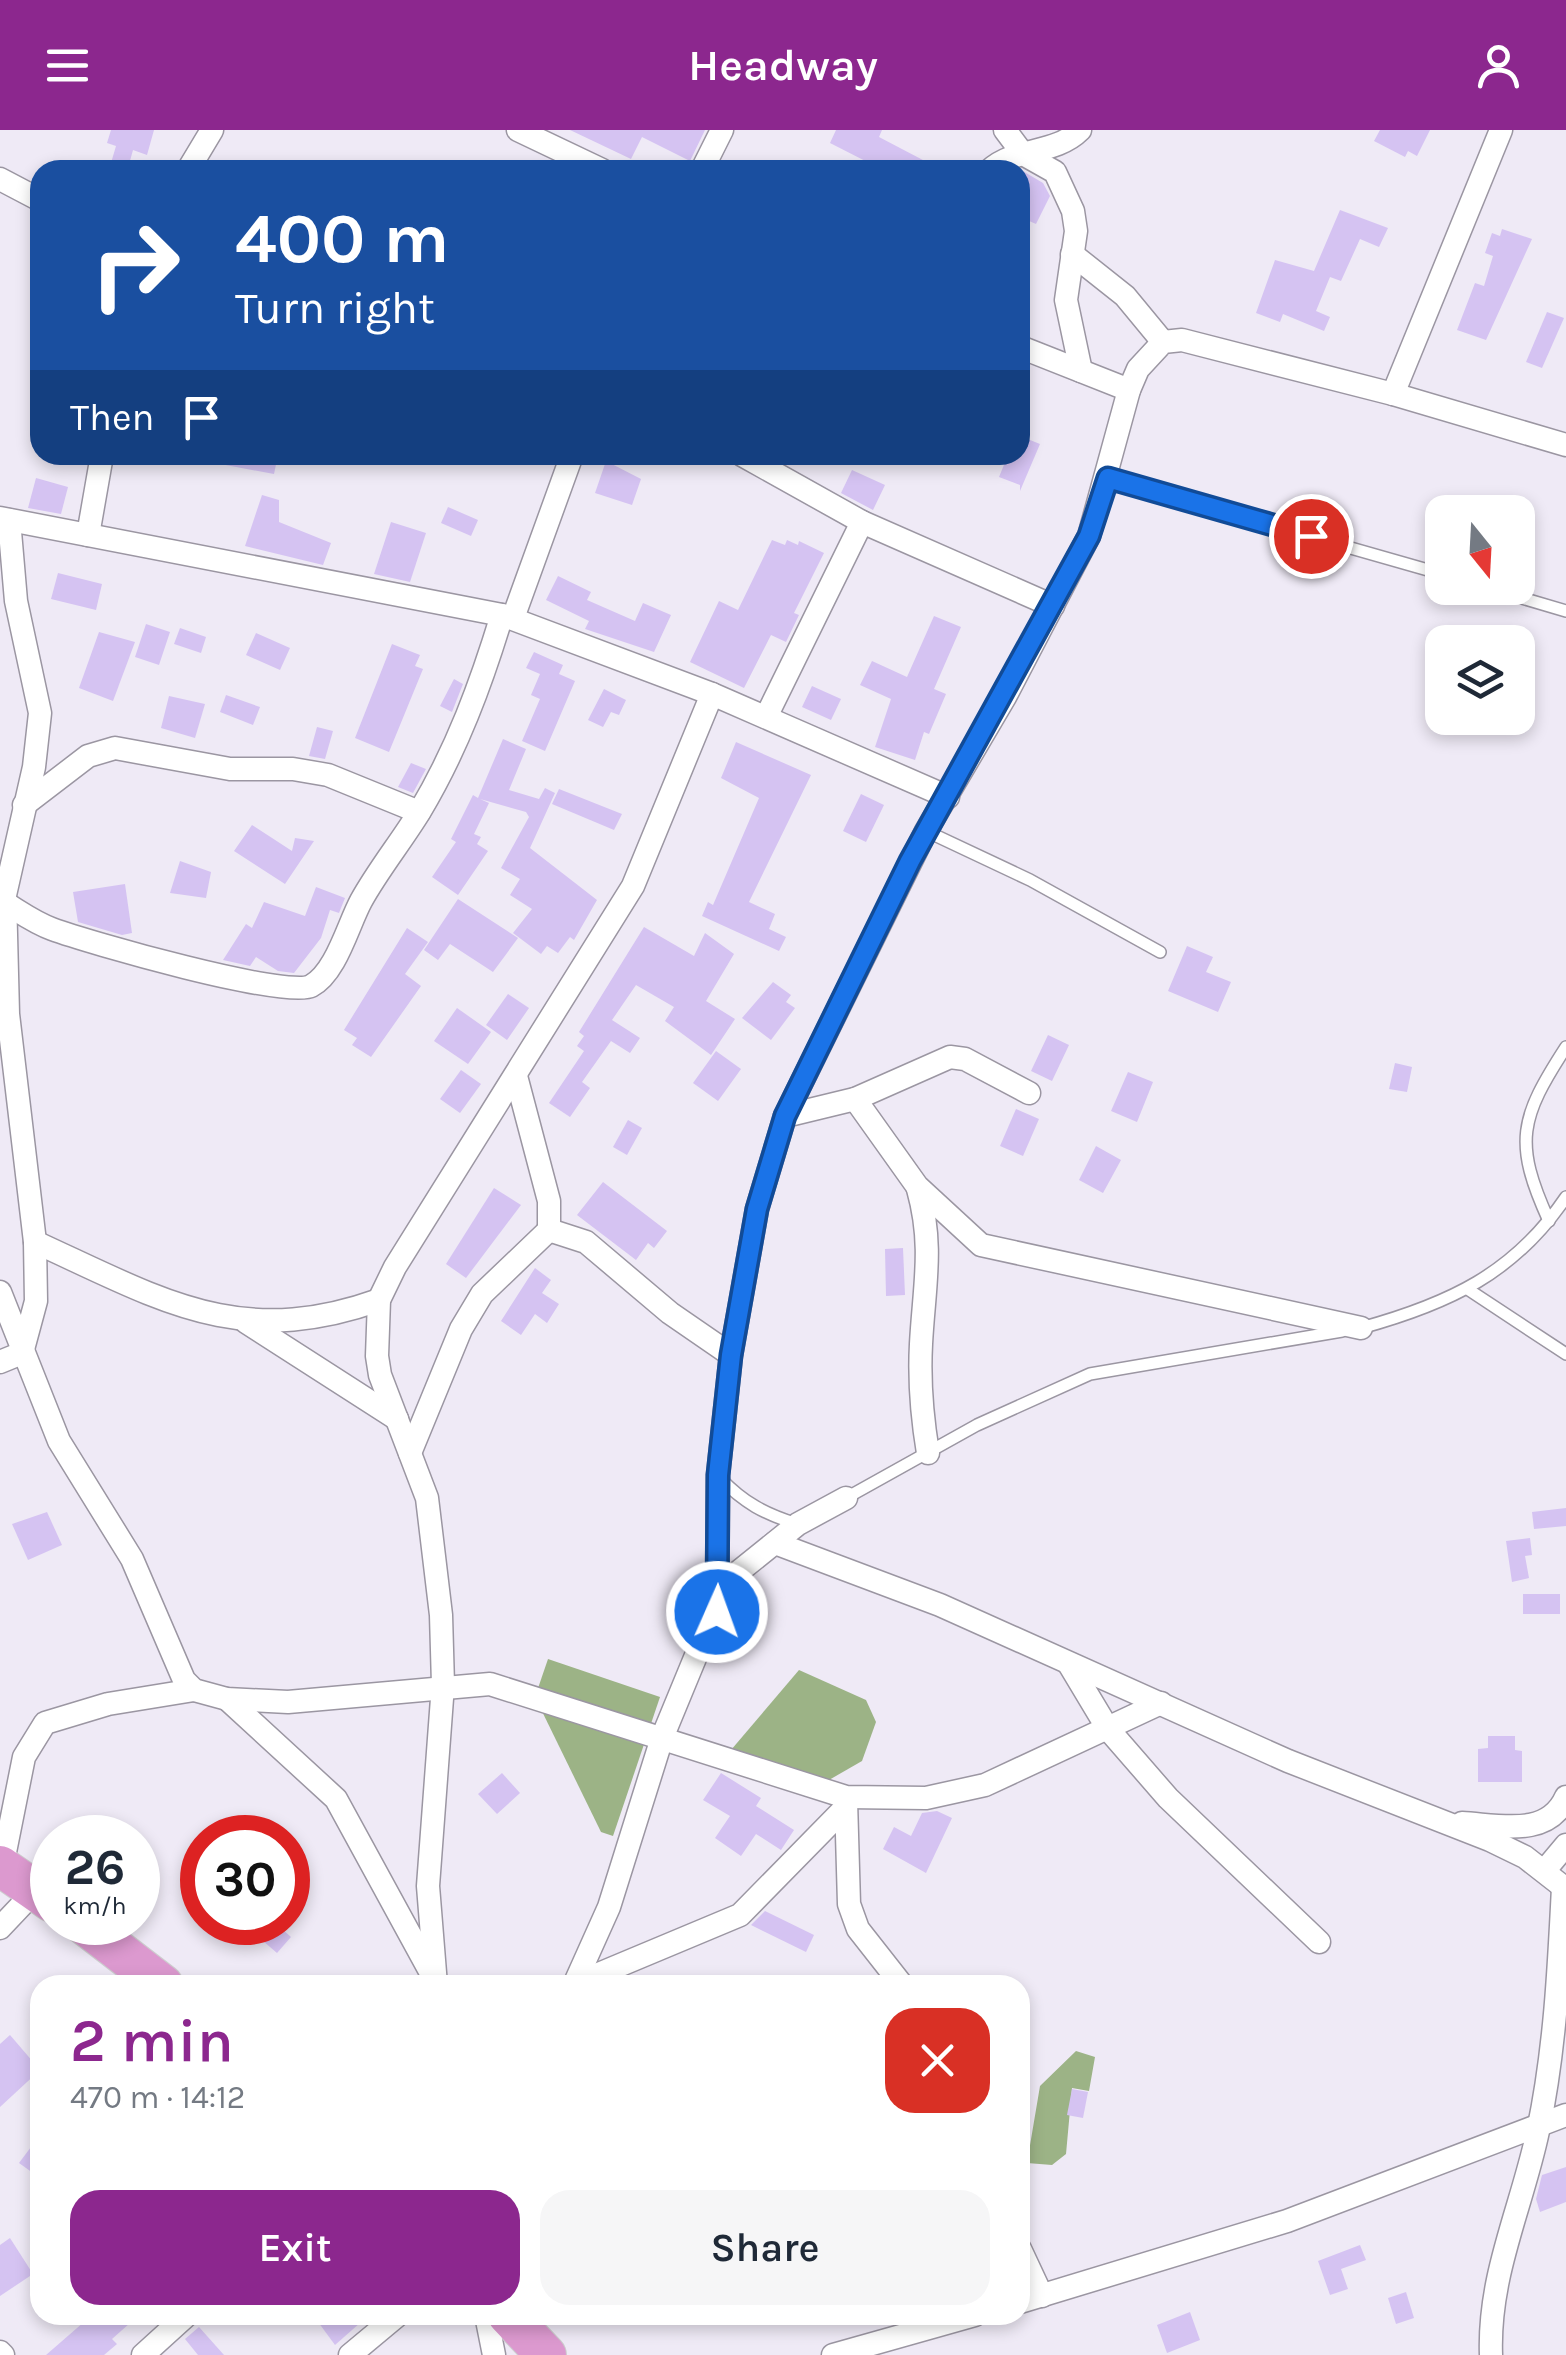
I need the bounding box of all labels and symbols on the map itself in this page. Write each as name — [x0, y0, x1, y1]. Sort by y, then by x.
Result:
pin — [1269, 494, 1354, 579]
north arrow — [1425, 495, 1535, 605]
position arrow — [665, 1560, 769, 1664]
speed limit sign: 30 — [180, 1815, 310, 1945]

